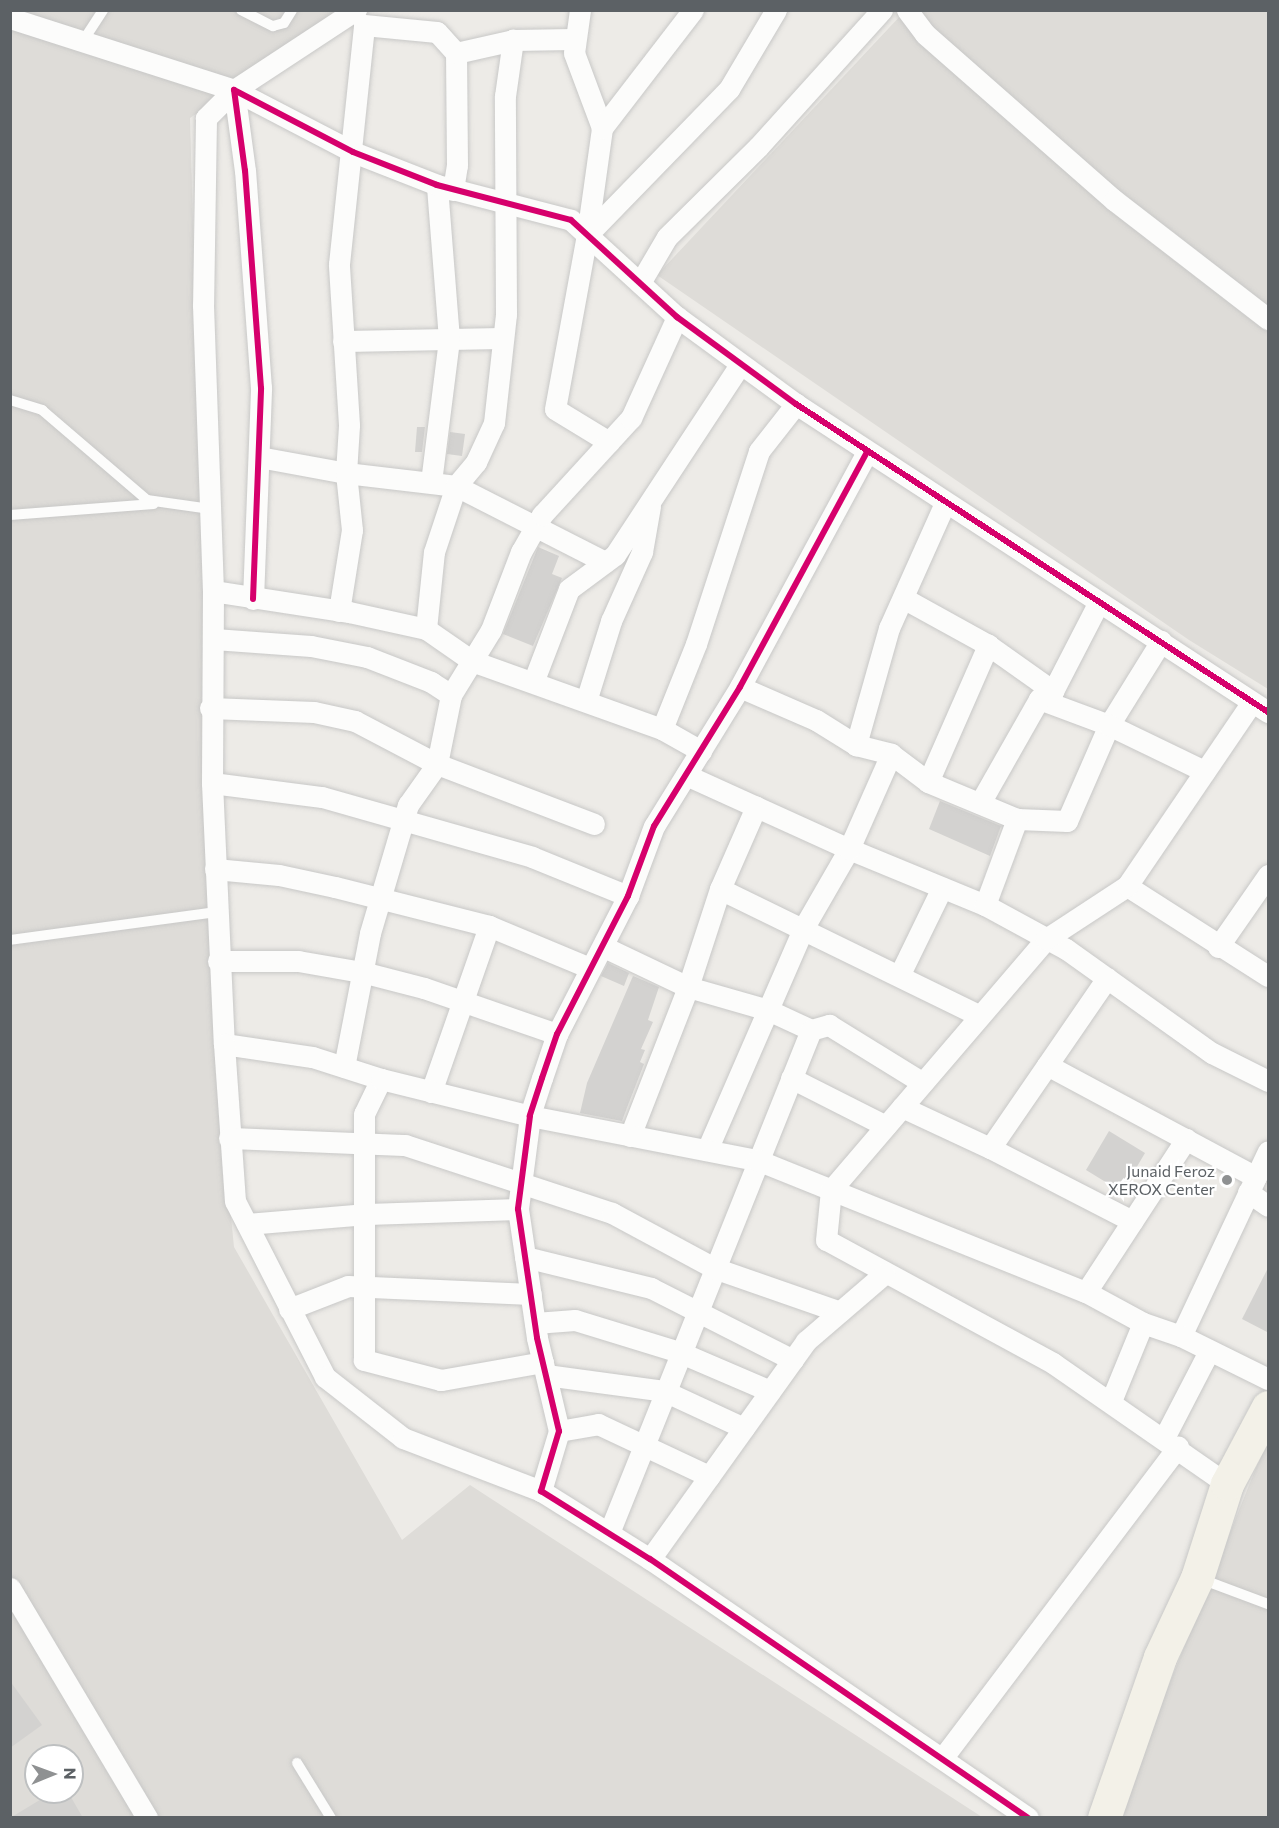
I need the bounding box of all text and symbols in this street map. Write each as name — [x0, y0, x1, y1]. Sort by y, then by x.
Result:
place label: Junaid Feroz XEROX Center — [1108, 1161, 1215, 1199]
marker: Junaid Feroz XEROX Center — [1220, 1173, 1234, 1187]
north arrow — [24, 1744, 84, 1804]
text: N — [61, 1768, 80, 1780]

